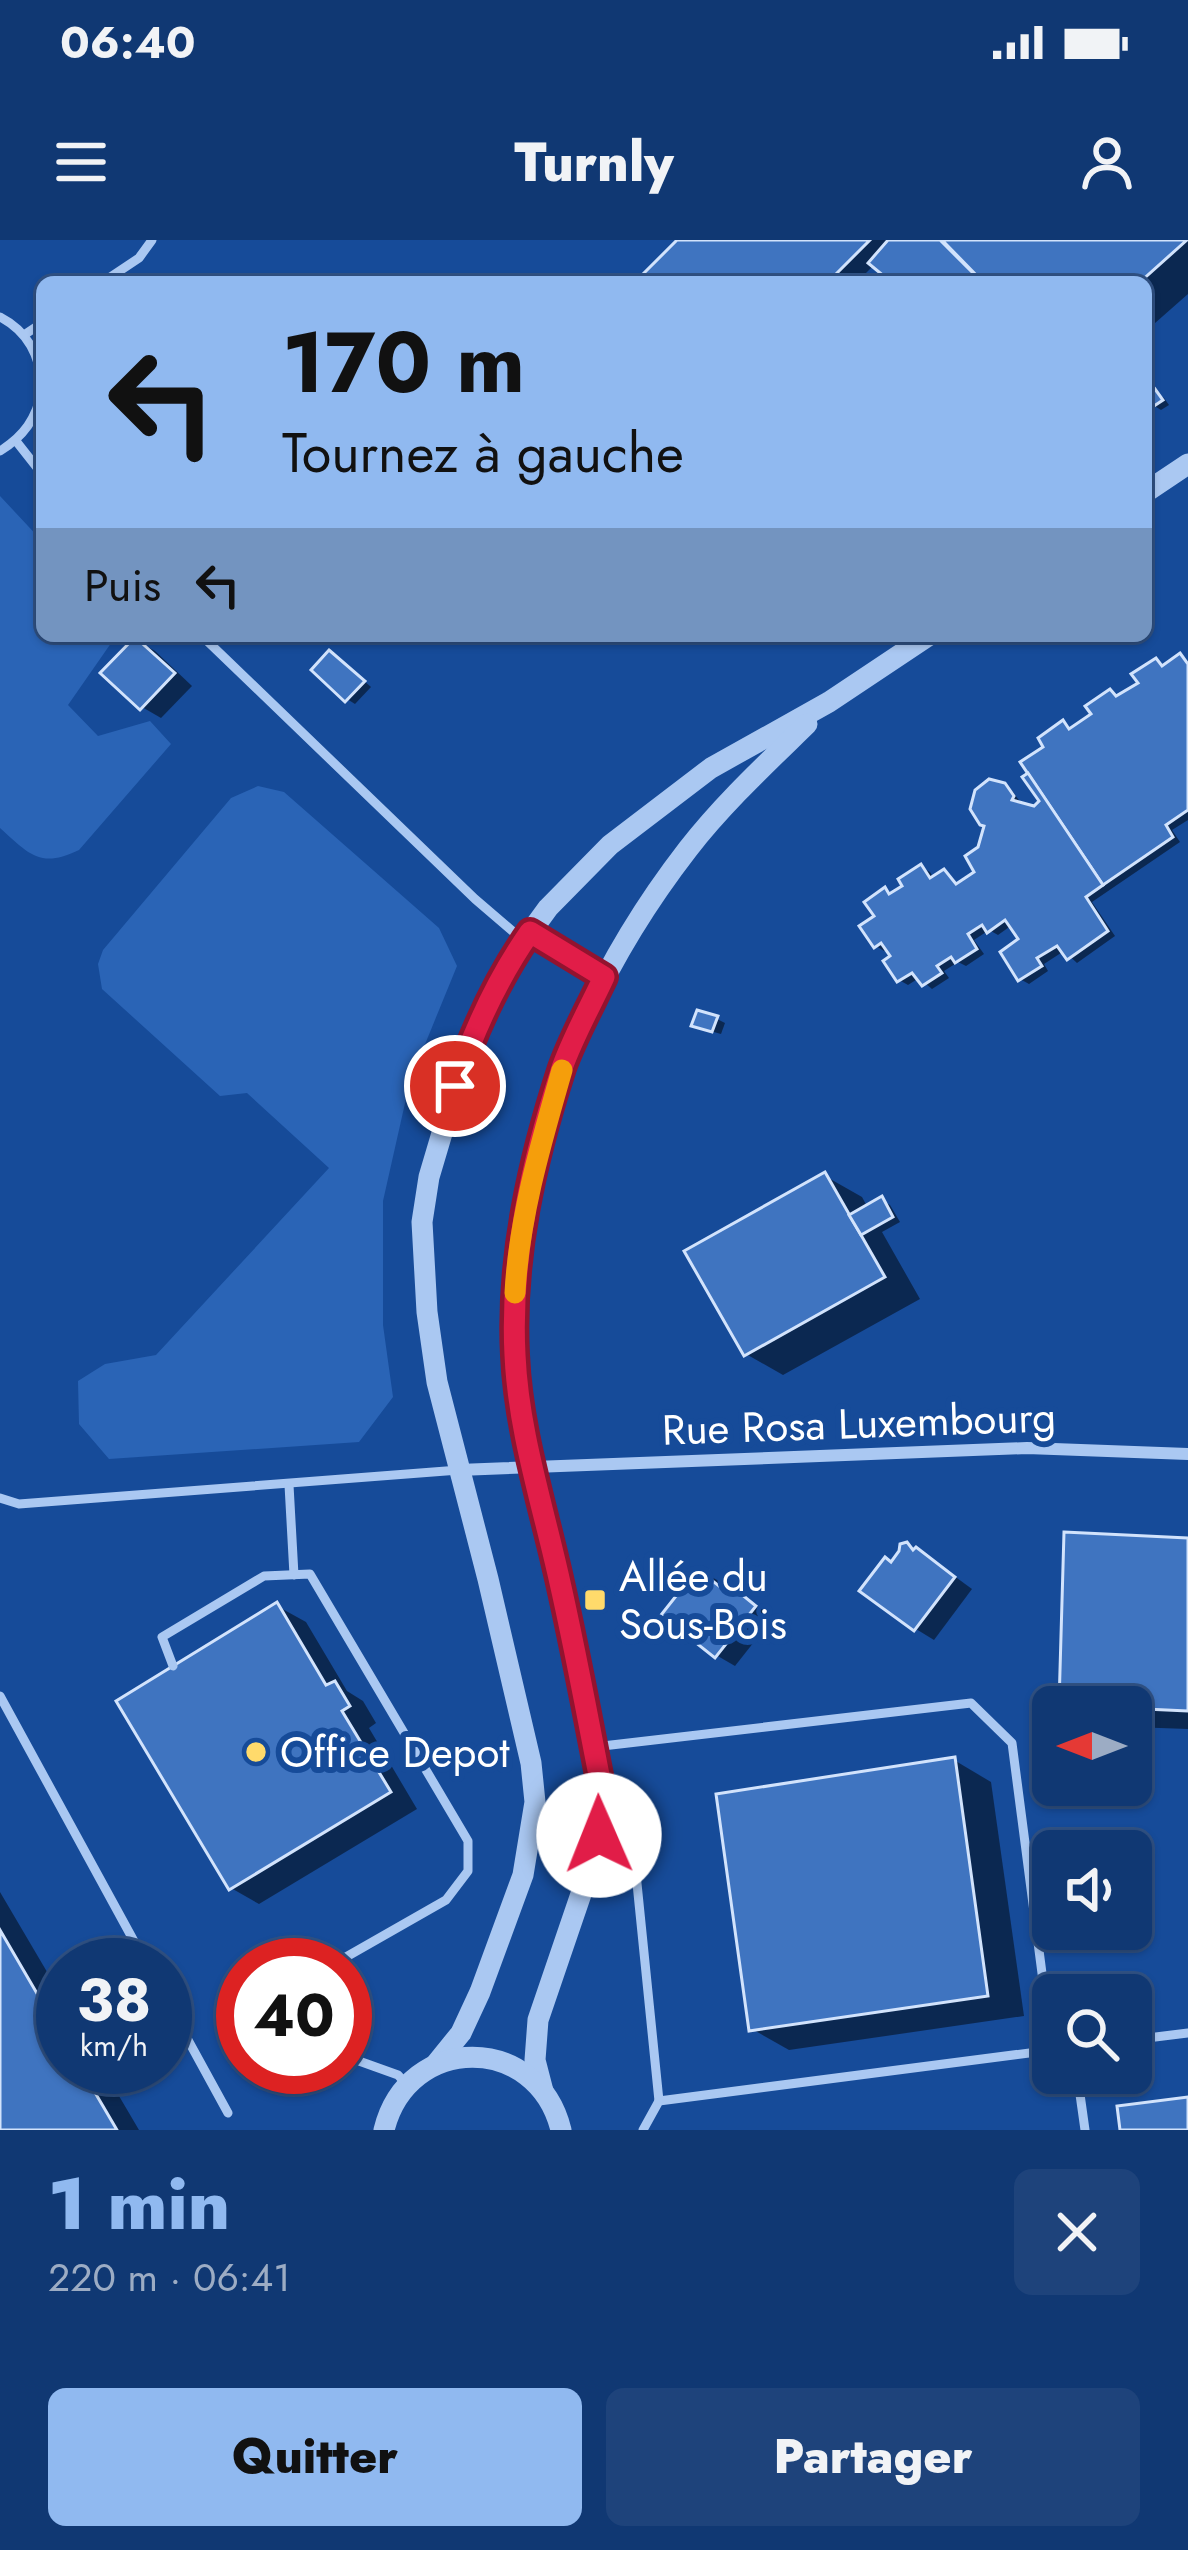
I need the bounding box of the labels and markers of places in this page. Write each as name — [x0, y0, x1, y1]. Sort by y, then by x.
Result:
pin — [404, 1035, 506, 1137]
place label: Allée du Sous-Bois — [619, 1546, 787, 1655]
marker: Allée du Sous-Bois — [582, 1587, 608, 1613]
place label: Office Depot — [280, 1722, 510, 1783]
marker: Office Depot — [243, 1739, 269, 1765]

